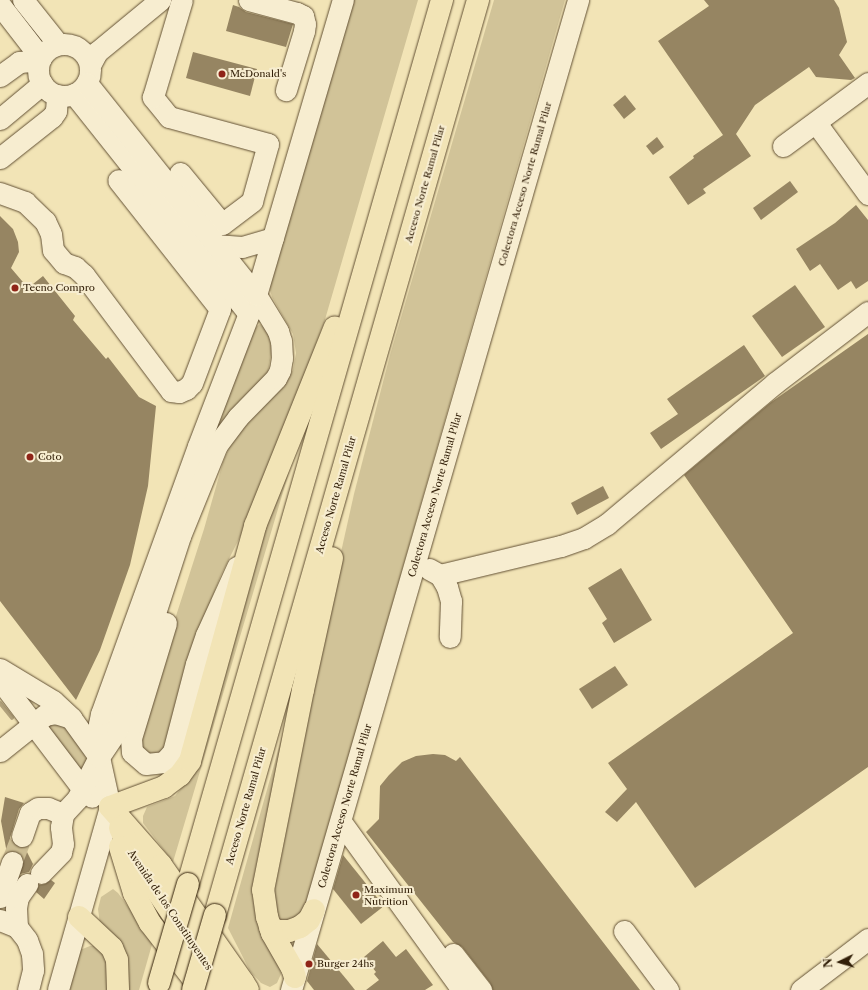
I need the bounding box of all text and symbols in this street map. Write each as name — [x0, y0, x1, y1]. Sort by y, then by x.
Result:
place label: McDonald's — [230, 68, 286, 80]
marker: McDonald's — [217, 69, 227, 79]
street label: Colectora Acceso Norte Ramal Pilar — [496, 100, 554, 268]
street label: Acceso Norte Ramal Pilar — [402, 124, 448, 244]
place label: Tecno Compro — [23, 282, 95, 294]
marker: Tecno Compro — [10, 283, 20, 293]
street label: Colectora Acceso Norte Ramal Pilar — [406, 411, 464, 579]
street label: Acceso Norte Ramal Pilar — [313, 435, 359, 555]
place label: Coto — [38, 451, 62, 463]
marker: Coto — [25, 452, 35, 462]
street label: Colectora Acceso Norte Ramal Pilar — [316, 722, 374, 890]
street label: Acceso Norte Ramal Pilar — [223, 746, 269, 866]
street label: Avenida de los Constituyentes — [125, 848, 215, 972]
place label: Maximum Nutrition — [364, 883, 413, 906]
marker: Maximum Nutrition — [351, 890, 361, 900]
north arrow — [820, 942, 860, 982]
place label: Burger 24hs — [317, 958, 374, 970]
text: N — [821, 958, 835, 968]
marker: Burger 24hs — [304, 959, 314, 969]

